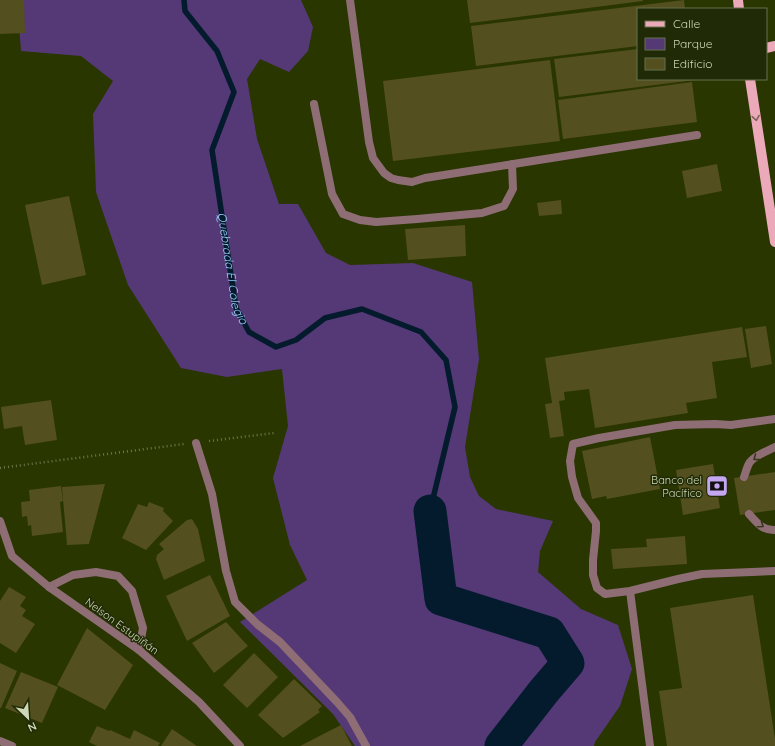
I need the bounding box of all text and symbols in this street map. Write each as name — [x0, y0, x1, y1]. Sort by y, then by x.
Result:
legend — [637, 8, 767, 80]
text: Calle — [673, 16, 701, 31]
text: Parque — [673, 36, 713, 51]
text: Edificio — [673, 56, 713, 71]
one-way arrow — [751, 114, 760, 121]
water label: Quebrada El Colegio — [215, 211, 252, 328]
one-way arrow — [753, 454, 760, 461]
place label: Banco del Pacífico — [651, 473, 702, 500]
bank icon: Banco del Pacífico — [704, 473, 730, 499]
one-way arrow — [756, 520, 763, 527]
street label: Nelson Estupiñán — [82, 595, 162, 657]
north arrow — [8, 698, 48, 738]
text: N — [26, 719, 39, 735]

